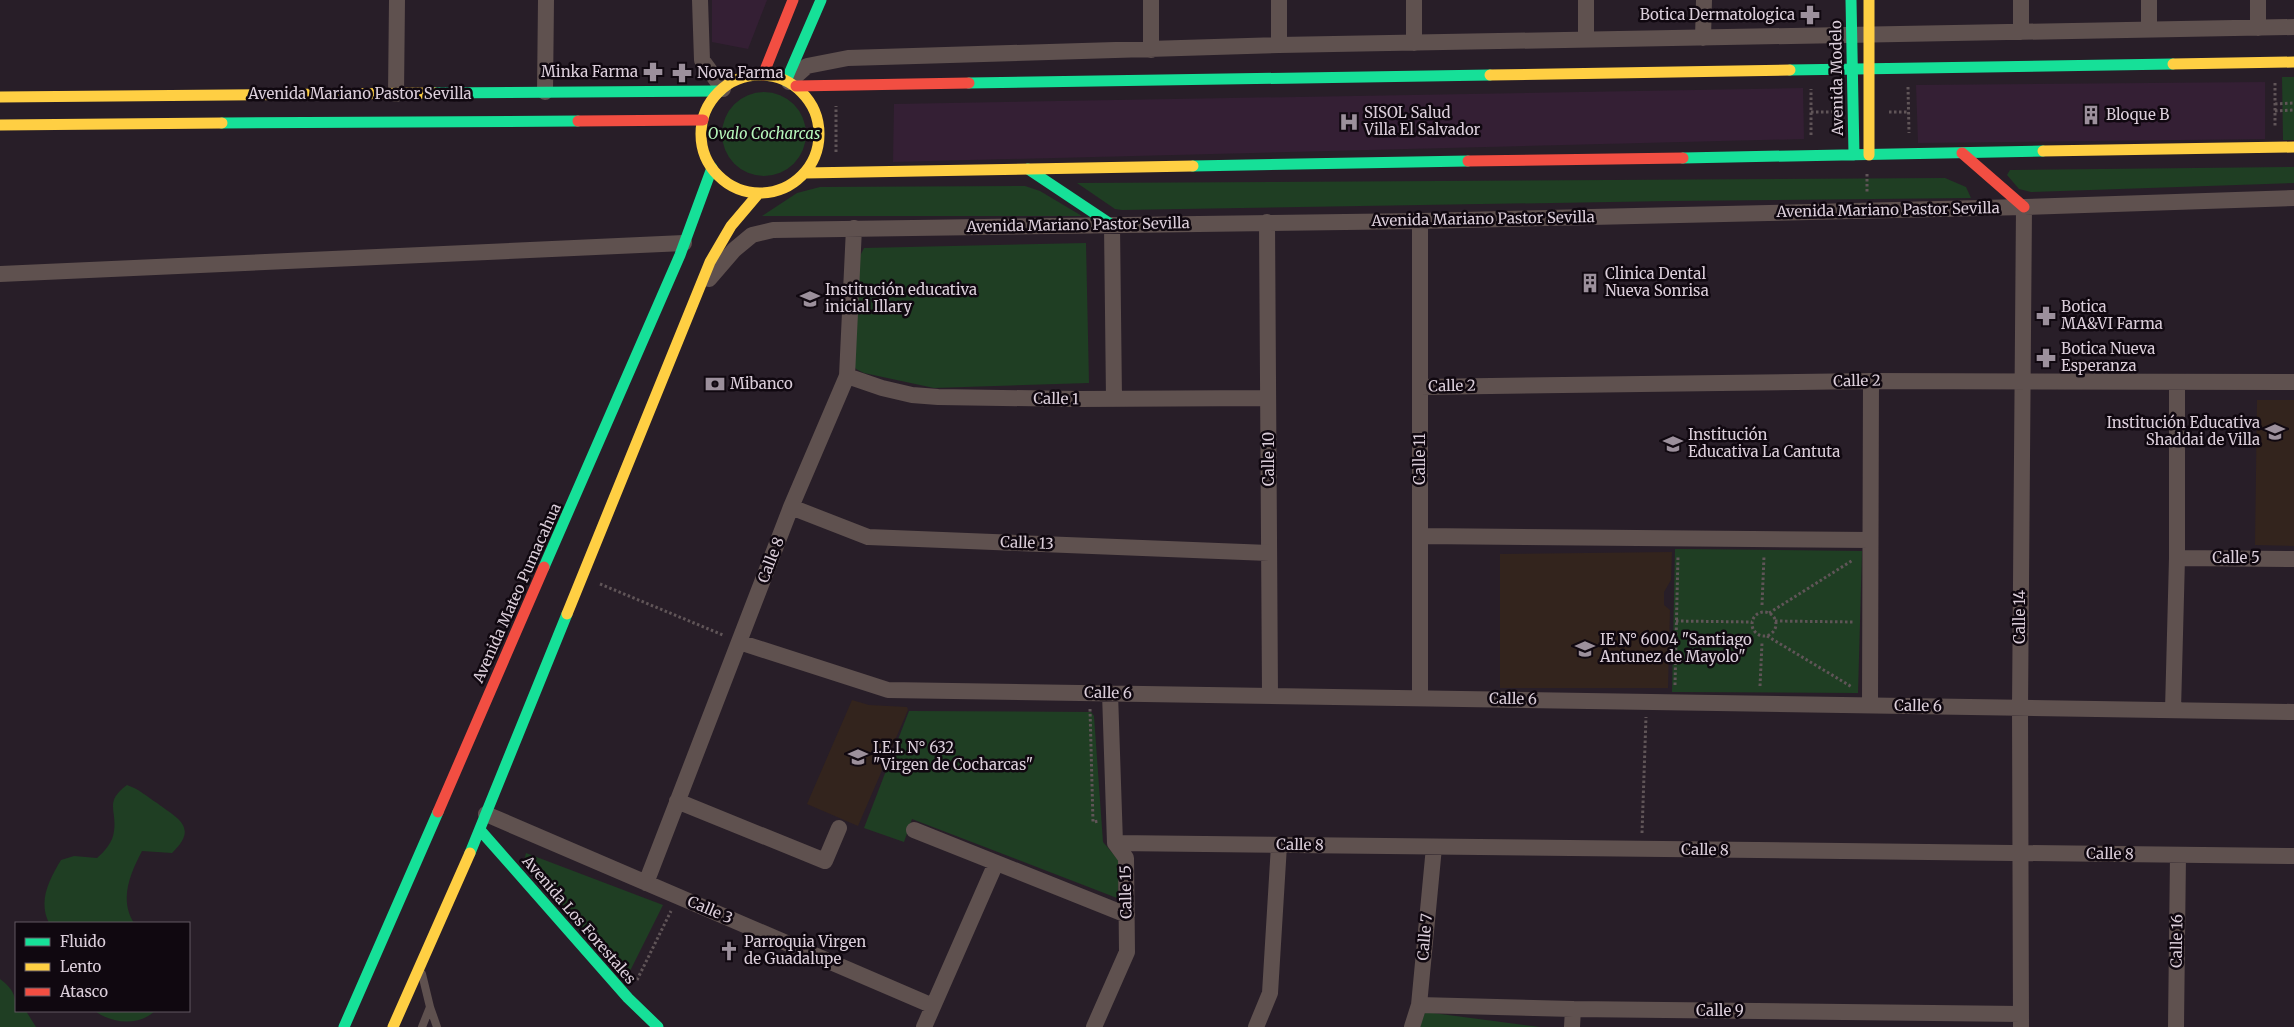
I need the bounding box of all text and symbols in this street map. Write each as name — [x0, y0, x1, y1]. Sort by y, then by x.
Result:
pharmacy icon: Botica Dermatologica — [1799, 4, 1821, 26]
place label: Botica Dermatologica — [1640, 5, 1795, 24]
street label: Avenida Modelo — [1826, 20, 1847, 137]
pharmacy icon: Minka Farma — [642, 61, 664, 83]
place label: Minka Farma — [541, 62, 638, 81]
pharmacy icon: Nova Farma — [671, 62, 693, 84]
place label: Nova Farma — [697, 63, 783, 82]
street label: Avenida Mariano Pastor Sevilla — [247, 84, 472, 103]
place label: SISOL Salud Villa El Salvador — [1363, 103, 1481, 139]
building icon: Bloque B — [2080, 104, 2102, 126]
place label: Bloque B — [2106, 105, 2169, 124]
hospital icon: SISOL Salud Villa El Salvador — [1338, 111, 1360, 133]
park label: Ovalo Cocharcas — [708, 124, 820, 143]
street label: Avenida Mariano Pastor Sevilla — [1775, 198, 2000, 221]
street label: Avenida Mariano Pastor Sevilla — [1370, 207, 1595, 230]
street label: Avenida Mariano Pastor Sevilla — [965, 213, 1190, 236]
place label: Clinica Dental Nueva Sonrisa — [1605, 264, 1709, 300]
building icon: Clinica Dental Nueva Sonrisa — [1579, 272, 1601, 294]
place label: Institución educativa inicial Illary — [825, 280, 977, 316]
school or university icon: Institución educativa inicial Illary — [799, 288, 821, 310]
place label: Botica MA&VI Farma — [2061, 297, 2163, 333]
pharmacy icon: Botica MA&VI Farma — [2035, 305, 2057, 327]
place label: Botica Nueva Esperanza — [2061, 339, 2155, 375]
pharmacy icon: Botica Nueva Esperanza — [2035, 347, 2057, 369]
street label: Calle 2 — [1833, 371, 1881, 390]
bank icon: Mibanco — [704, 373, 726, 395]
place label: Mibanco — [730, 374, 793, 393]
street label: Calle 2 — [1428, 376, 1476, 395]
street label: Calle 1 — [1033, 389, 1079, 408]
place label: Institución Educativa Shaddai de Villa — [2106, 413, 2260, 449]
school or university icon: Institución Educativa Shaddai de Villa — [2264, 421, 2286, 443]
place label: Institución Educativa La Cantuta — [1688, 425, 1840, 461]
street label: Calle 10 — [1259, 432, 1278, 486]
street label: Calle 11 — [1410, 433, 1429, 485]
school or university icon: Institución Educativa La Cantuta — [1662, 433, 1684, 455]
street label: Avenida Mateo Pumacahua — [468, 500, 565, 686]
street label: Calle 13 — [1000, 532, 1054, 553]
street label: Calle 8 — [753, 534, 788, 585]
street label: Calle 5 — [2212, 548, 2260, 567]
street label: Calle 14 — [2010, 590, 2029, 644]
place label: IE N° 6004 "Santiago Antunez de Mayolo" — [1599, 630, 1752, 666]
school or university icon: IE N° 6004 "Santiago Antunez de Mayolo" — [1574, 638, 1596, 660]
street label: Calle 6 — [1084, 683, 1132, 702]
street label: Calle 6 — [1489, 689, 1537, 708]
street label: Calle 6 — [1894, 696, 1942, 715]
place label: I.E.I. N° 632 "Virgen de Cocharcas" — [873, 738, 1033, 774]
school or university icon: I.E.I. N° 632 "Virgen de Cocharcas" — [847, 746, 869, 768]
street label: Calle 8 — [1276, 835, 1324, 854]
street label: Calle 8 — [1681, 840, 1729, 859]
street label: Calle 8 — [2086, 844, 2134, 863]
street label: Avenida Los Forestales — [518, 851, 640, 988]
street label: Calle 15 — [1116, 865, 1135, 919]
street label: Calle 3 — [685, 892, 736, 928]
street label: Calle 7 — [1413, 912, 1436, 961]
street label: Calle 16 — [2167, 914, 2186, 968]
legend — [15, 922, 190, 1012]
text: Fluido — [60, 932, 106, 951]
place label: Parroquia Virgen de Guadalupe — [744, 932, 866, 968]
church icon: Parroquia Virgen de Guadalupe — [718, 940, 740, 962]
text: Lento — [60, 957, 102, 976]
text: Atasco — [59, 982, 108, 1001]
street label: Calle 9 — [1696, 1001, 1744, 1020]

